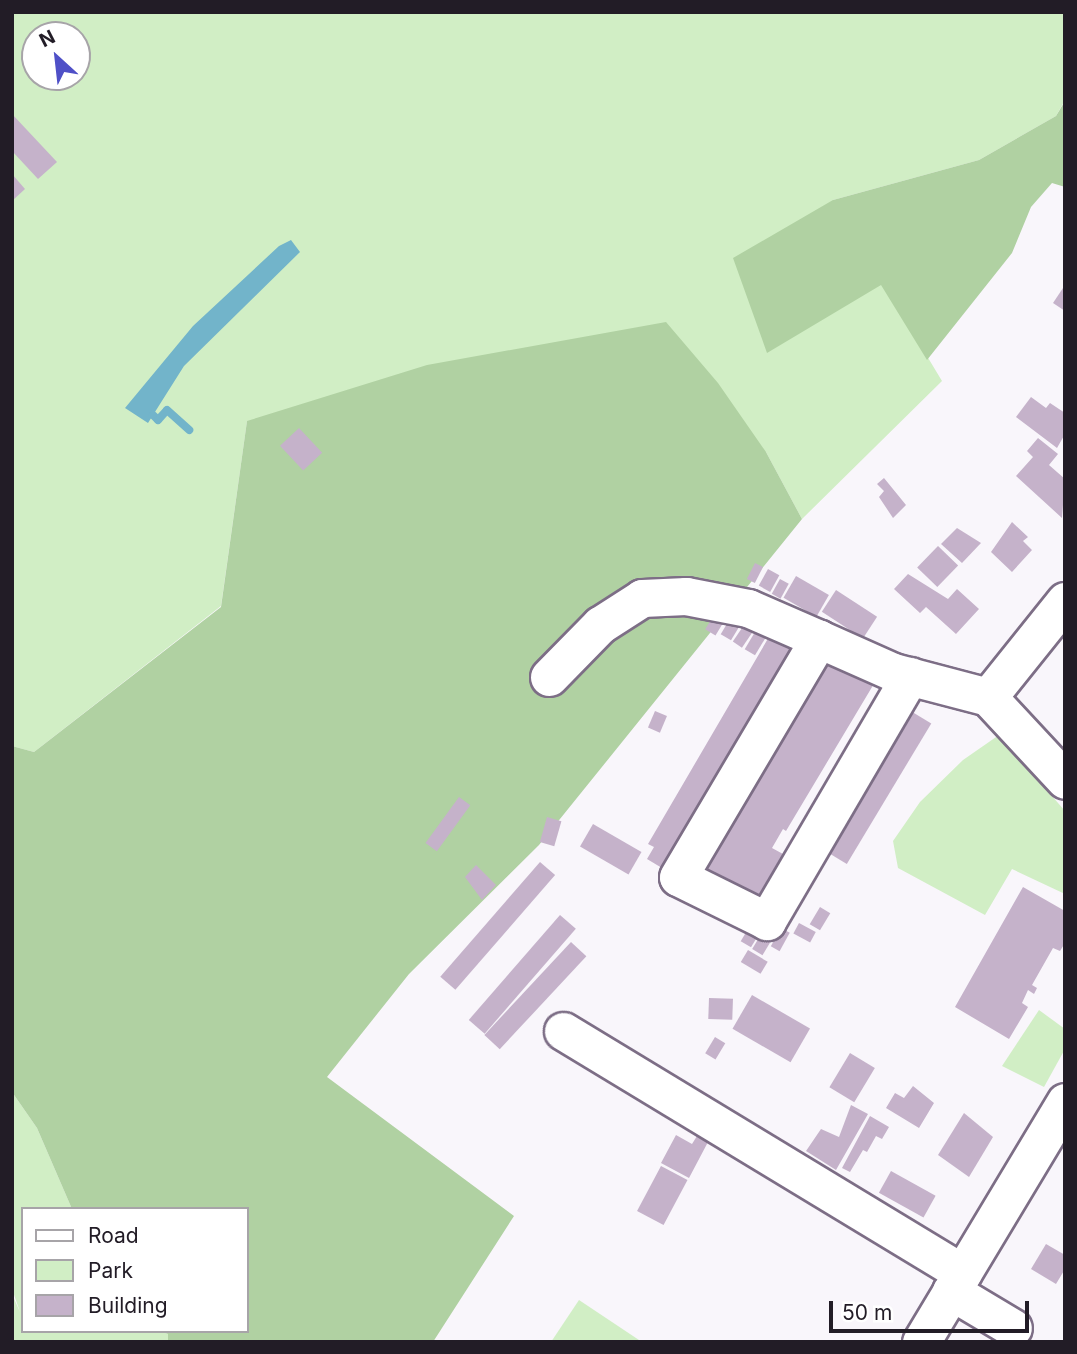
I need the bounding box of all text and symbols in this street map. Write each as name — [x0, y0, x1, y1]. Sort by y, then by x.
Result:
north arrow — [21, 21, 91, 91]
text: N — [35, 25, 59, 52]
legend — [21, 1207, 248, 1333]
text: Road — [88, 1223, 139, 1248]
text: Park — [88, 1258, 133, 1283]
scale bar — [832, 1288, 1032, 1332]
text: Building — [88, 1293, 168, 1318]
text: 50 m — [842, 1300, 892, 1325]

